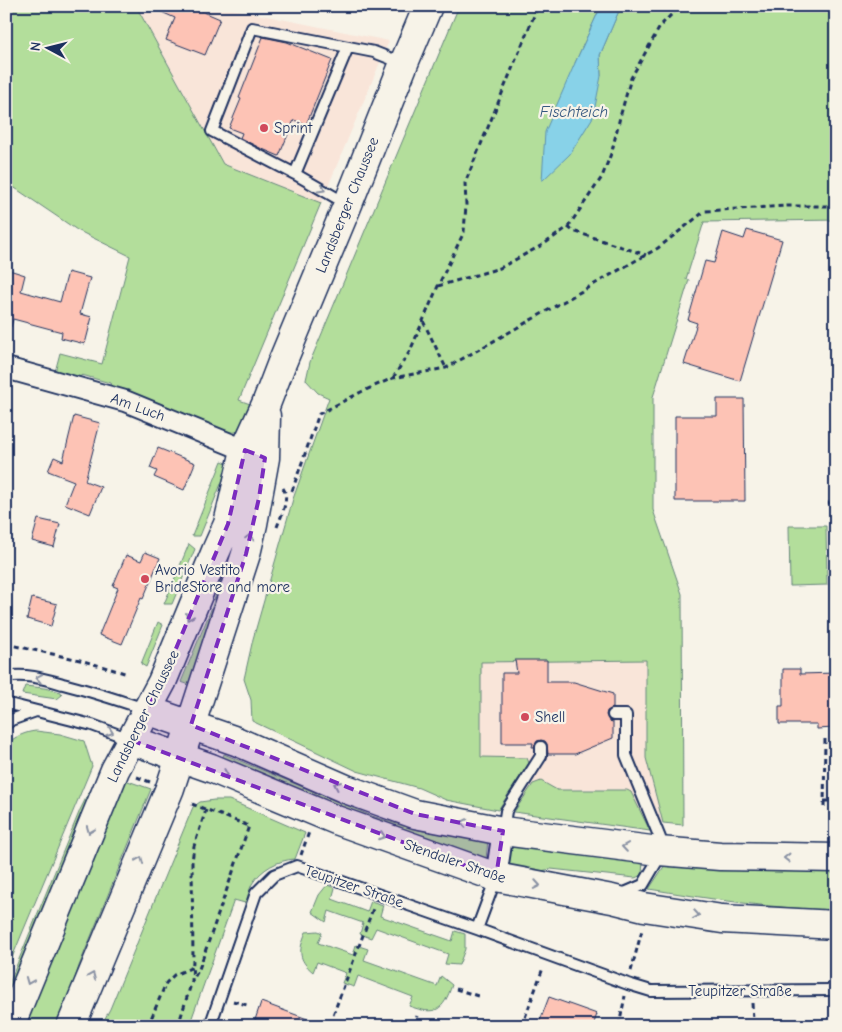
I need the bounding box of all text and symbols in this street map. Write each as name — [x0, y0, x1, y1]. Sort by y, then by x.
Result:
north arrow — [22, 22, 72, 72]
text: N — [27, 41, 45, 52]
water label: Fischteich — [540, 103, 608, 121]
place label: Sprint — [274, 119, 313, 137]
marker: Sprint — [258, 122, 270, 134]
street label: Landsberger Chaussee — [311, 134, 383, 276]
one-way arrow — [316, 183, 325, 193]
street label: Am Luch — [108, 389, 168, 425]
one-way arrow — [244, 532, 255, 541]
place label: Avorio Vestito BrideStore and more — [155, 561, 290, 596]
marker: Avorio Vestito BrideStore and more — [139, 573, 151, 585]
one-way arrow — [185, 612, 195, 621]
street label: Landsberger Chaussee — [103, 646, 183, 785]
one-way arrow — [35, 674, 44, 684]
place label: Shell — [535, 708, 565, 726]
marker: Shell — [519, 711, 531, 723]
one-way arrow — [105, 726, 113, 736]
one-way arrow — [221, 769, 229, 779]
one-way arrow — [333, 780, 342, 791]
one-way arrow — [460, 819, 469, 829]
one-way arrow — [86, 825, 97, 834]
one-way arrow — [377, 830, 386, 840]
street label: Stendaler Straße — [402, 835, 509, 887]
one-way arrow — [621, 842, 629, 853]
one-way arrow — [783, 853, 790, 863]
one-way arrow — [134, 856, 145, 865]
street label: Teupitzer Straße — [302, 861, 406, 912]
one-way arrow — [532, 879, 541, 890]
one-way arrow — [693, 909, 701, 920]
one-way arrow — [87, 972, 97, 980]
one-way arrow — [24, 976, 35, 985]
street label: Teupitzer Straße — [688, 982, 792, 1000]

